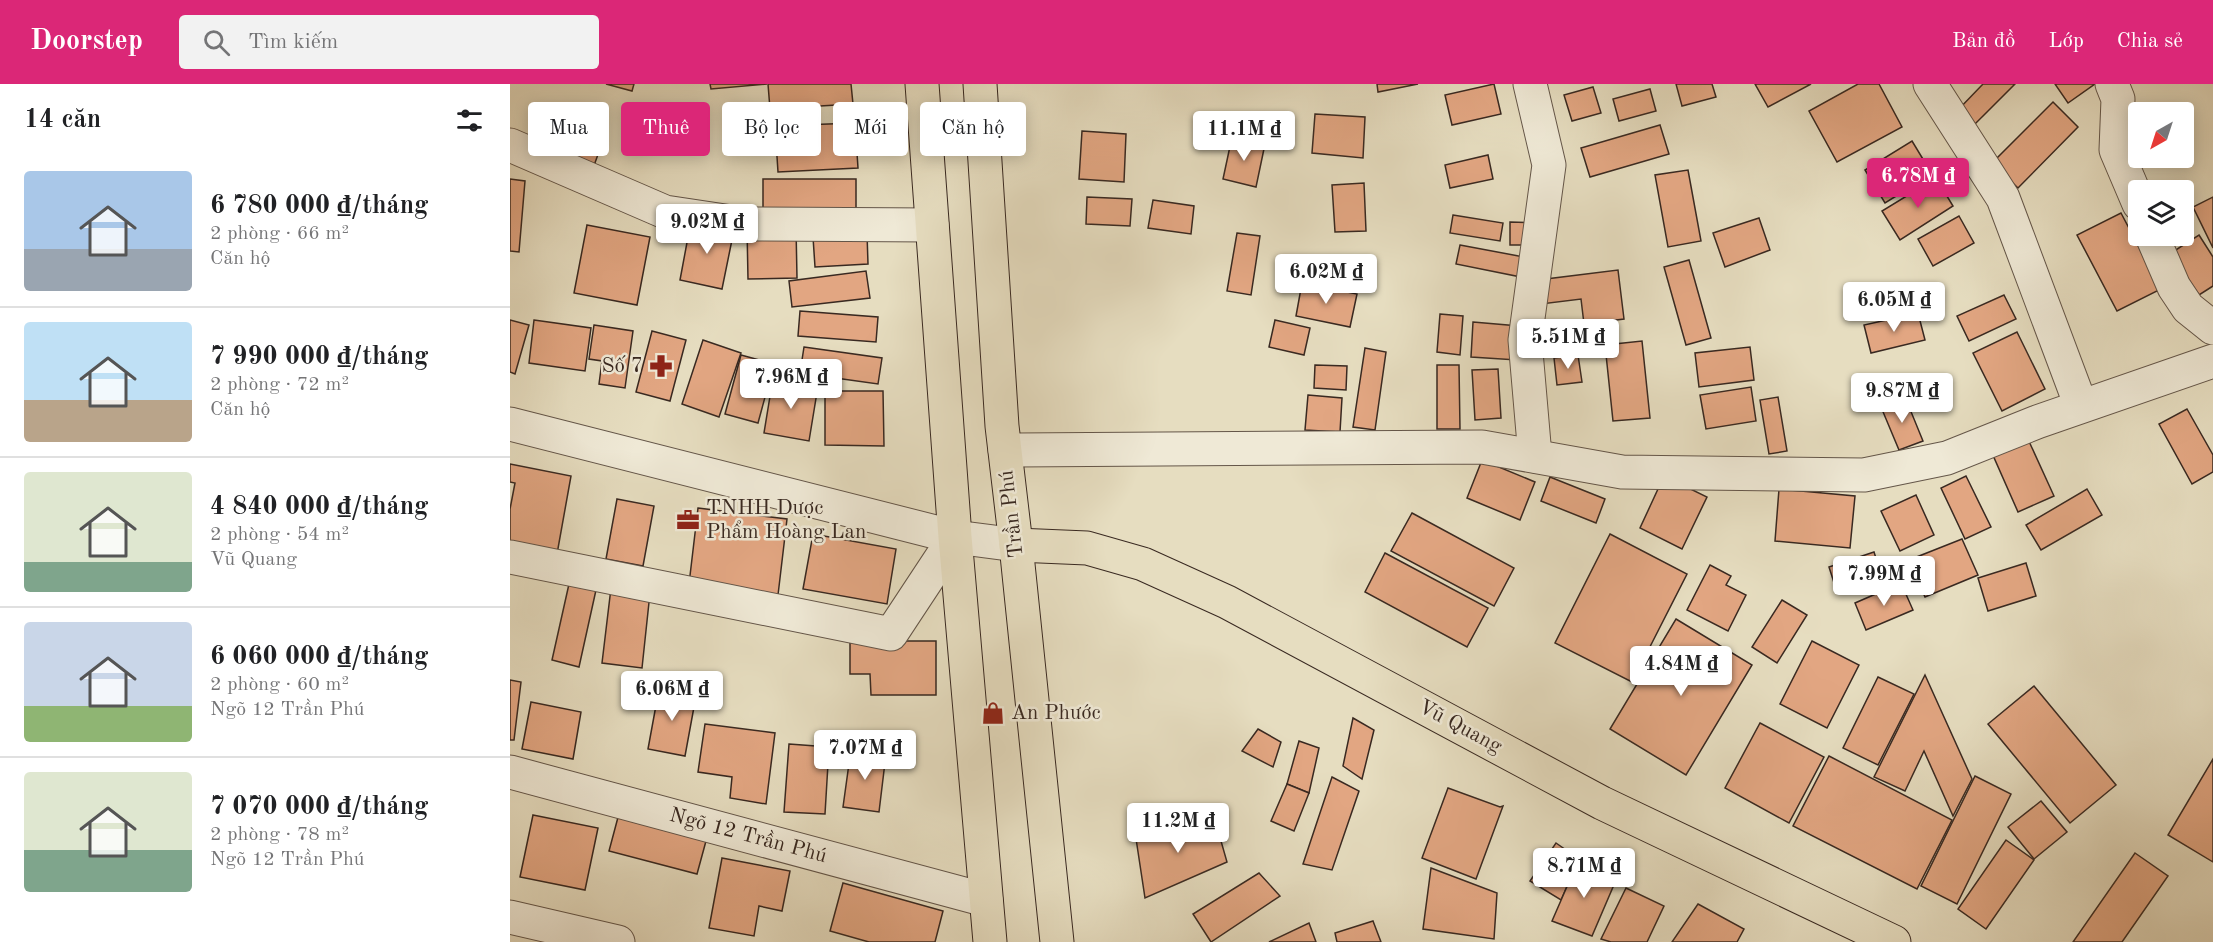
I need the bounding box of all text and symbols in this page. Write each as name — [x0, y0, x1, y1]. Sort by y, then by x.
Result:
search box — [179, 15, 599, 69]
icon: search — [200, 26, 233, 59]
text: Doorstep — [30, 28, 143, 56]
text: Tìm kiếm — [248, 31, 338, 53]
text: Bản đồ — [1952, 31, 2015, 52]
text: Lớp — [2048, 31, 2084, 52]
text: Chia sẻ — [2117, 31, 2183, 52]
chip: Mua — [528, 102, 609, 156]
chip: Thuê — [621, 102, 710, 156]
chip: Bộ lọc — [722, 102, 821, 156]
chip: Mới — [833, 102, 908, 156]
chip: Căn hộ — [920, 102, 1026, 156]
north arrow — [2128, 102, 2194, 168]
map controls — [2128, 102, 2194, 246]
icon: filters — [453, 104, 486, 137]
text: 14 căn — [24, 107, 101, 133]
pin: 11.1M ₫ — [1189, 111, 1299, 162]
text: 11.1M ₫ — [1207, 120, 1281, 140]
pin: 6.78M ₫ — [1863, 158, 1973, 209]
text: 6.78M ₫ — [1881, 167, 1955, 187]
button: layers — [2128, 180, 2194, 246]
text: 6 780 000 ₫/tháng — [210, 193, 429, 219]
icon: home — [72, 195, 144, 267]
pin: 9.02M ₫ — [652, 204, 762, 255]
text: 9.02M ₫ — [670, 213, 744, 233]
text: 2 phòng · 66 m² — [210, 224, 349, 244]
text: Căn hộ — [210, 249, 270, 269]
pin: 6.02M ₫ — [1271, 254, 1381, 305]
text: 6.02M ₫ — [1289, 263, 1363, 283]
pin: 6.05M ₫ — [1839, 282, 1949, 333]
text: 6.05M ₫ — [1857, 291, 1931, 311]
pin: 5.51M ₫ — [1513, 319, 1623, 370]
text: 5.51M ₫ — [1531, 328, 1605, 348]
text: 7 990 000 ₫/tháng — [210, 344, 429, 370]
icon: home — [72, 346, 144, 418]
pharmacy icon: Số 7 — [648, 353, 674, 379]
place label: Số 7 — [602, 355, 643, 377]
pin: 7.96M ₫ — [736, 359, 846, 410]
text: 7.96M ₫ — [754, 368, 828, 388]
pin: 9.87M ₫ — [1847, 373, 1957, 424]
text: 2 phòng · 72 m² — [210, 375, 349, 395]
text: 9.87M ₫ — [1865, 382, 1939, 402]
text: Căn hộ — [210, 400, 270, 420]
street label: Trần Phú — [994, 469, 1028, 559]
text: 4 840 000 ₫/tháng — [210, 494, 429, 520]
icon: home — [72, 496, 144, 568]
place label: TNHH Dược Phẩm Hoàng Lan — [706, 498, 866, 543]
office icon: TNHH Dược Phẩm Hoàng Lan — [675, 507, 701, 533]
text: 2 phòng · 54 m² — [210, 525, 349, 545]
text: Vũ Quang — [210, 550, 297, 570]
pin: 7.99M ₫ — [1829, 556, 1939, 607]
text: 7.99M ₫ — [1847, 565, 1921, 585]
text: 6 060 000 ₫/tháng — [210, 644, 429, 670]
icon: home — [72, 646, 144, 718]
pin: 4.84M ₫ — [1626, 646, 1736, 697]
text: 4.84M ₫ — [1644, 655, 1718, 675]
pin: 6.06M ₫ — [617, 671, 727, 722]
text: 2 phòng · 60 m² — [210, 675, 349, 695]
text: 6.06M ₫ — [635, 680, 709, 700]
street label: Vũ Quang — [1415, 696, 1506, 758]
text: Ngõ 12 Trần Phú — [210, 700, 364, 720]
shop icon: An Phước — [980, 700, 1006, 726]
place label: An Phước — [1011, 703, 1101, 724]
pin: 7.07M ₫ — [810, 730, 920, 781]
text: 7.07M ₫ — [828, 739, 902, 759]
text: 7 070 000 ₫/tháng — [210, 794, 429, 820]
icon: home — [72, 796, 144, 868]
street label: Ngõ 12 Trần Phú — [667, 803, 830, 867]
pin: 11.2M ₫ — [1123, 803, 1233, 854]
text: 11.2M ₫ — [1141, 812, 1215, 832]
text: 2 phòng · 78 m² — [210, 825, 349, 845]
pin: 8.71M ₫ — [1529, 848, 1639, 899]
text: Ngõ 12 Trần Phú — [210, 850, 364, 870]
text: 8.71M ₫ — [1547, 857, 1621, 877]

